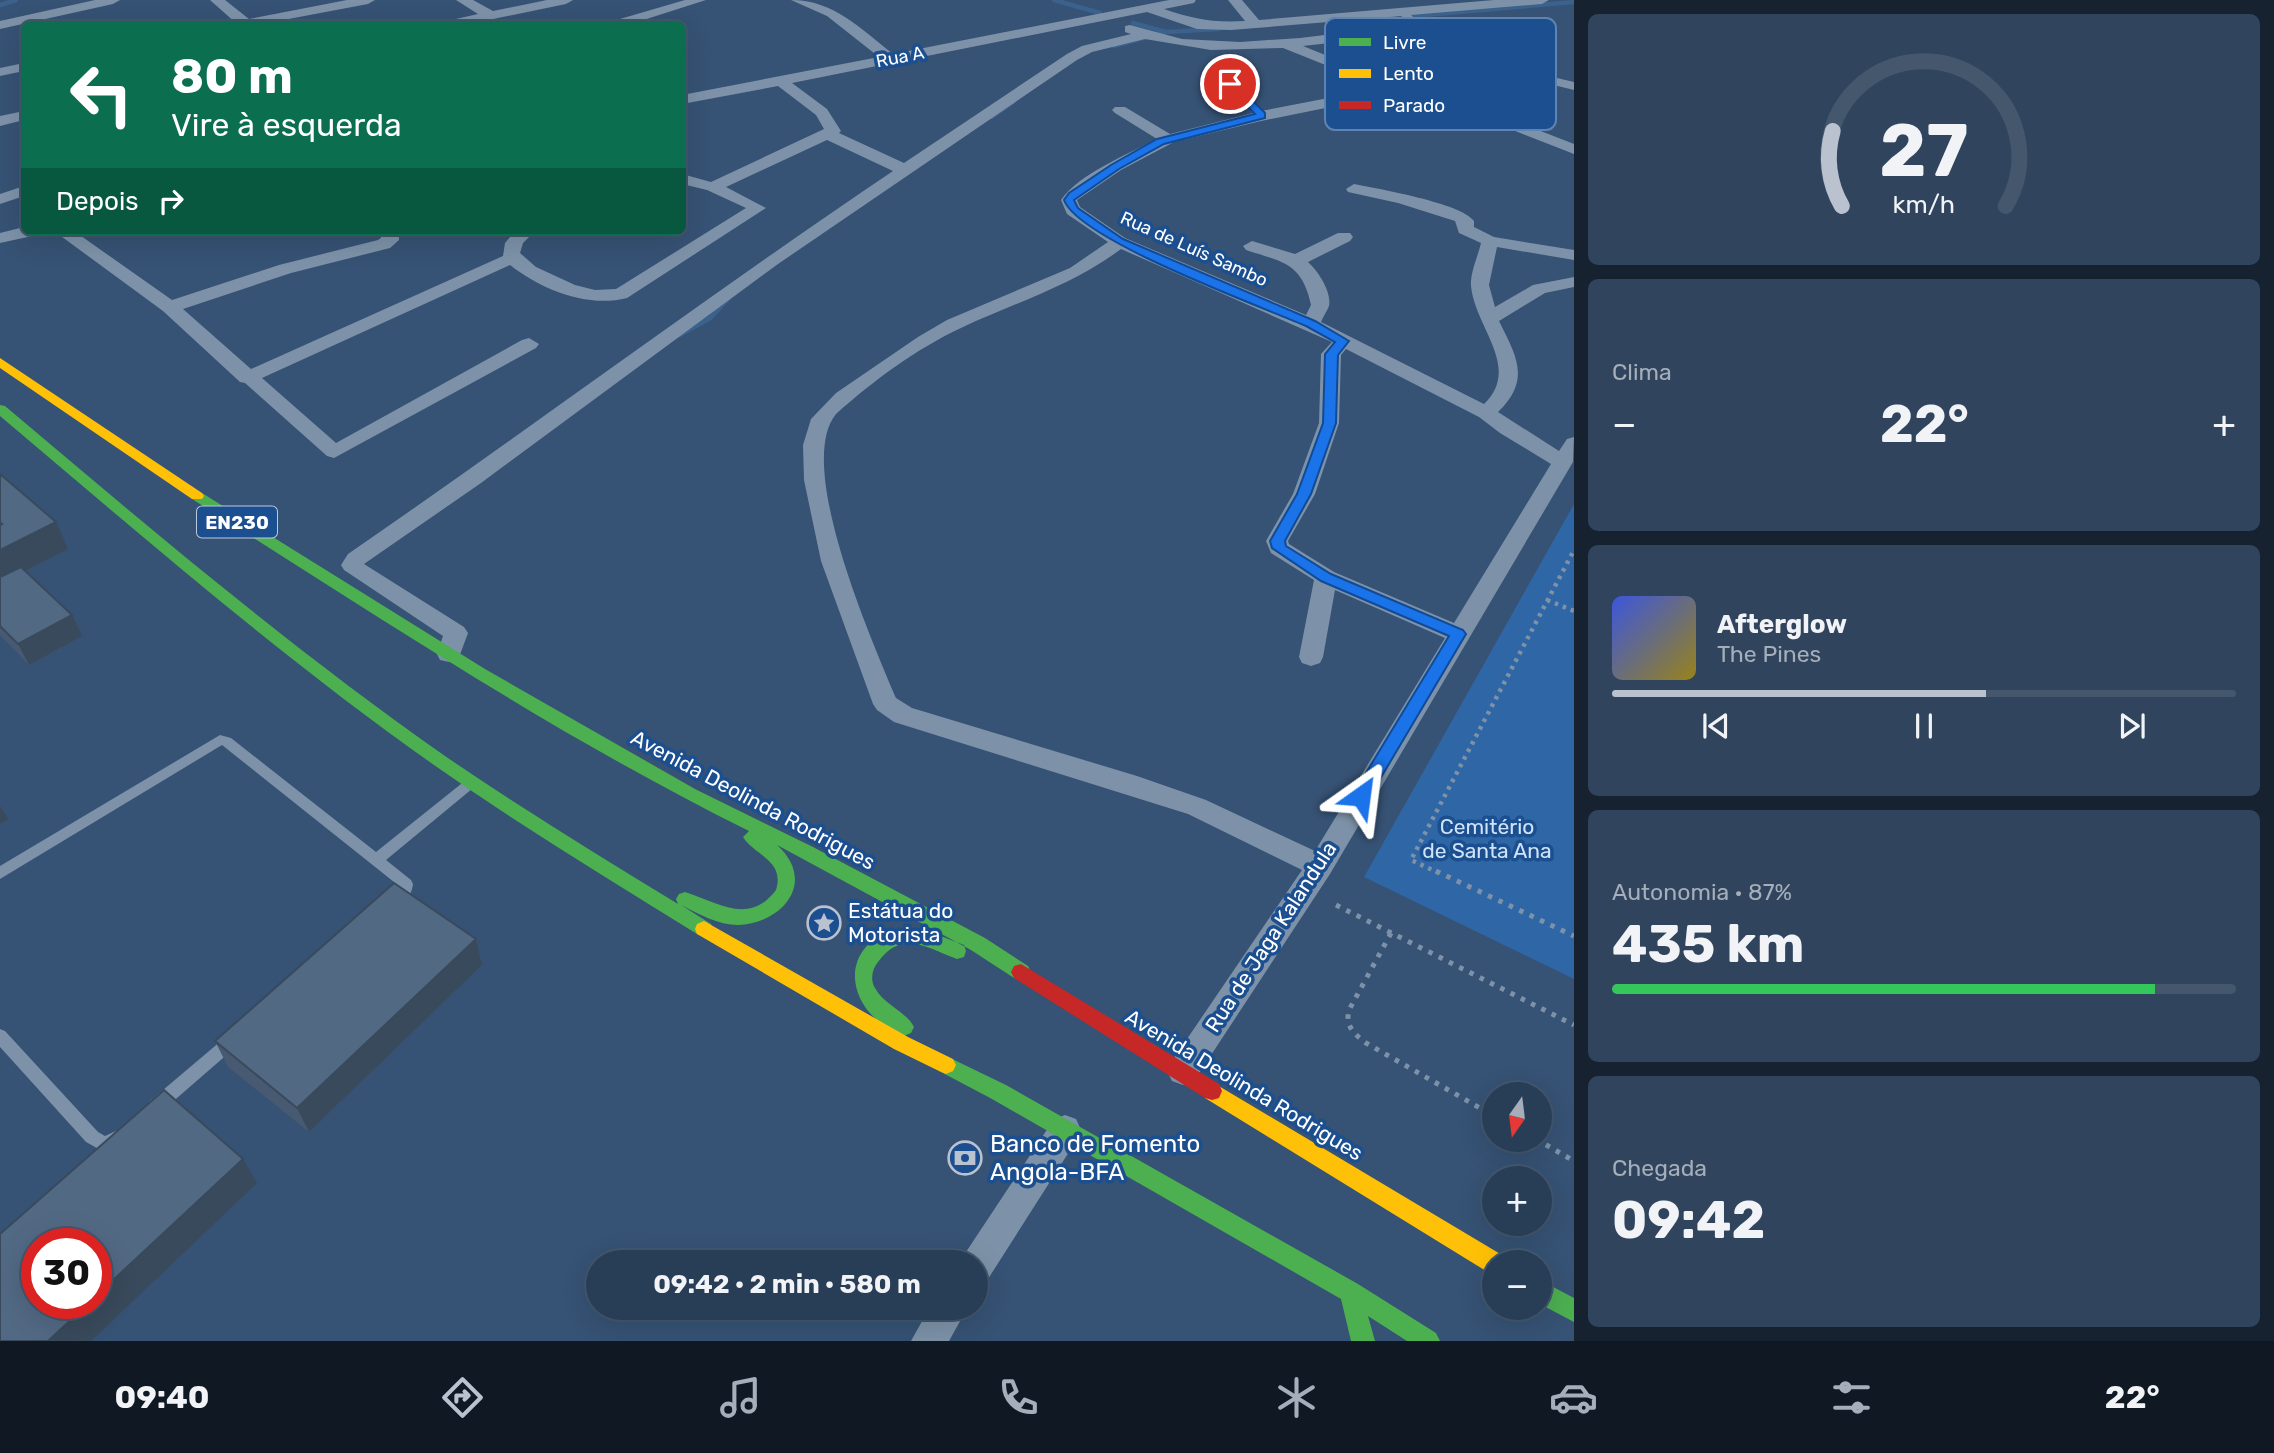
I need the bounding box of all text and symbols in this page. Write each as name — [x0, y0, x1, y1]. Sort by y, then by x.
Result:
legend — [1325, 18, 1556, 130]
text: Livre — [1383, 31, 1427, 54]
street label: Rua A — [874, 42, 926, 72]
text: 80 m — [171, 47, 293, 105]
icon: left — [56, 49, 147, 140]
pin — [1200, 54, 1260, 114]
text: Lento — [1383, 62, 1434, 85]
icon: arrive — [1211, 65, 1249, 103]
text: Parado — [1383, 94, 1445, 117]
text: Vire à esquerda — [171, 106, 402, 144]
text: 27 — [1879, 108, 1969, 194]
icon: right — [152, 182, 190, 220]
text: Depois — [56, 186, 138, 217]
text: km/h — [1893, 190, 1955, 219]
street label: Rua de Luís Sambo — [1117, 207, 1271, 291]
text: Clima — [1612, 358, 1672, 386]
text: 22° — [1880, 393, 1969, 455]
text: − — [1612, 401, 1637, 447]
text: + — [2212, 401, 2236, 447]
road number: EN230 — [197, 506, 277, 538]
text: Afterglow — [1717, 609, 1847, 640]
text: The Pines — [1717, 640, 1821, 668]
icon: previous — [1697, 707, 1735, 745]
icon: pause — [1905, 707, 1943, 745]
icon: next — [2113, 707, 2151, 745]
street label: Avenida Deolinda Rodrigues — [627, 724, 880, 875]
position arrow — [1324, 759, 1398, 833]
park label: Cemitério de Santa Ana — [1422, 814, 1552, 863]
street label: Rua de Jaga Kalandula — [1200, 837, 1342, 1037]
text: Autonomia · 87% — [1612, 878, 1792, 906]
place label: Estátua do Motorista — [848, 898, 953, 947]
place icon: Estátua do Motorista — [805, 904, 843, 942]
text: 435 km — [1612, 913, 1805, 975]
street label: Avenida Deolinda Rodrigues — [1121, 1004, 1368, 1166]
north arrow — [1482, 1082, 1552, 1152]
map controls — [1482, 1082, 1552, 1320]
place label: Banco de Fomento Angola-BFA — [990, 1130, 1200, 1186]
bank icon: Banco de Fomento Angola-BFA — [946, 1139, 984, 1177]
text: Chegada — [1612, 1154, 1707, 1182]
button: + — [1482, 1166, 1552, 1236]
text: 09:42 — [1612, 1189, 1765, 1251]
speed limit sign: 30 — [21, 1228, 112, 1319]
button: − — [1482, 1250, 1552, 1320]
text: 09:42 · 2 min · 580 m — [653, 1269, 921, 1300]
icon: directions — [438, 1373, 487, 1422]
icon: music — [716, 1373, 765, 1422]
icon: phone — [994, 1373, 1043, 1422]
icon: climate — [1272, 1373, 1321, 1422]
icon: car — [1549, 1373, 1598, 1422]
icon: filters — [1827, 1373, 1876, 1422]
text: 09:40 — [114, 1378, 210, 1416]
text: 22° — [2105, 1378, 2160, 1416]

